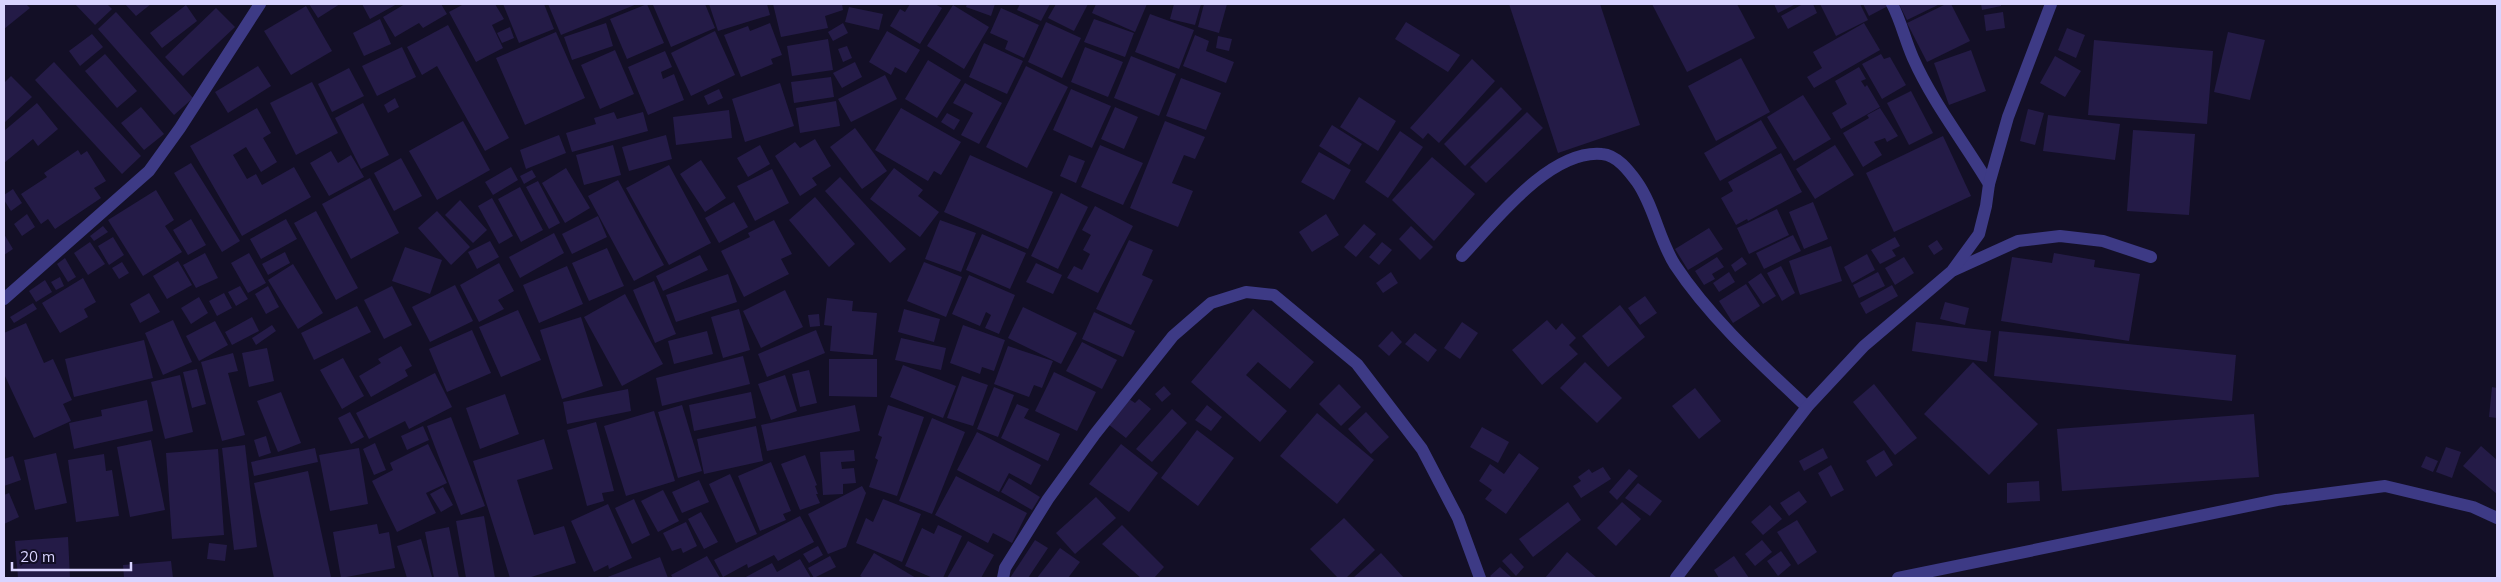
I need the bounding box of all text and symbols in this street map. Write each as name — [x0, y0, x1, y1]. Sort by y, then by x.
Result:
scale bar — [12, 540, 131, 572]
text: 20 m — [20, 547, 55, 566]

